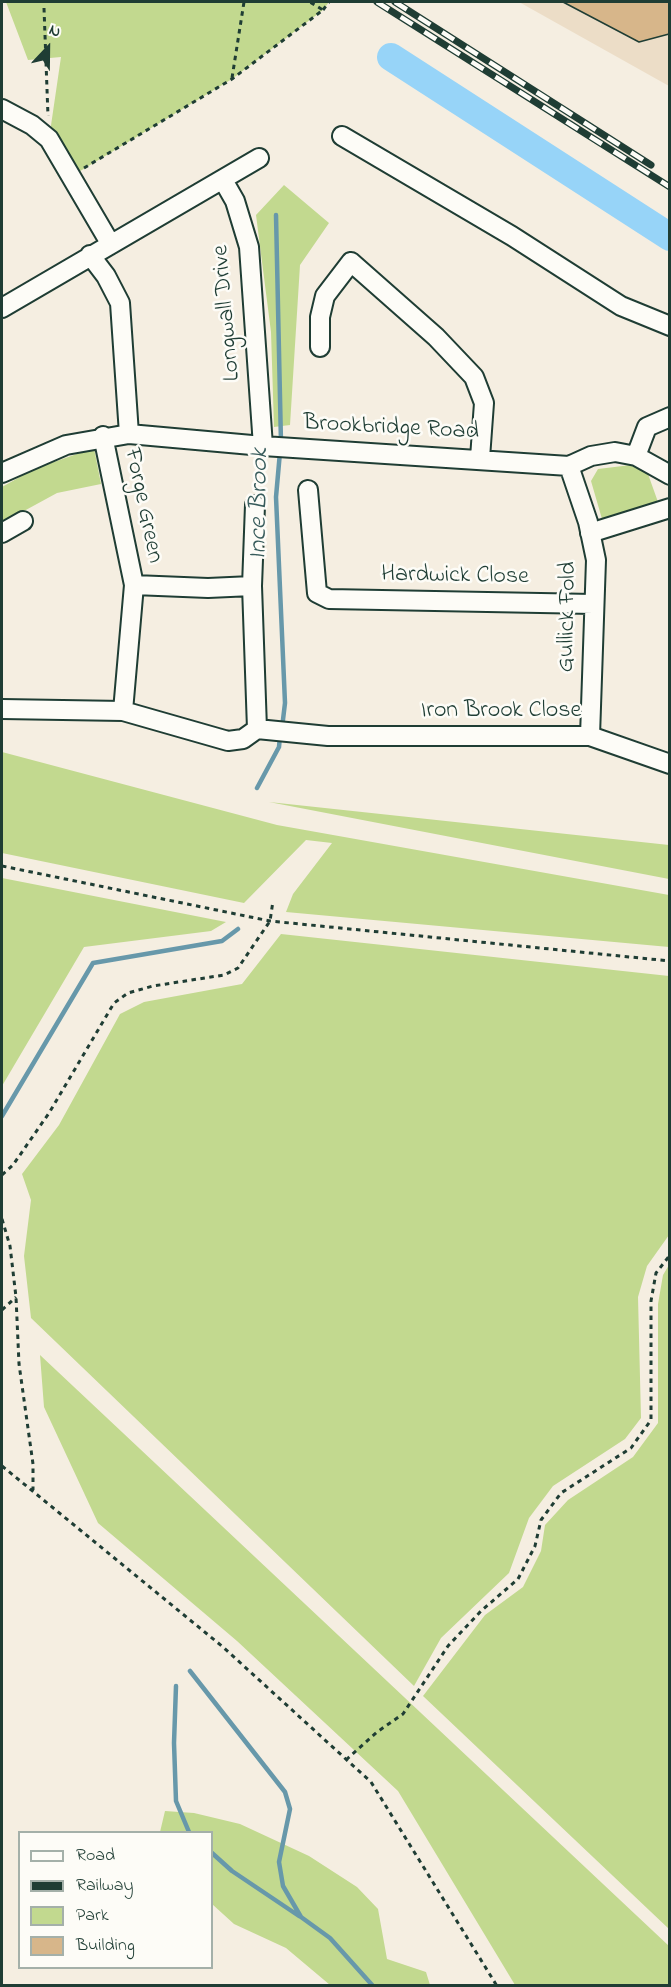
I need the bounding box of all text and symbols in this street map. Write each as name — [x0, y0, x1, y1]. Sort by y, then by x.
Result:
north arrow — [18, 18, 78, 78]
text: N — [45, 18, 64, 44]
street label: Longwall Drive — [208, 244, 248, 382]
street label: Brookbridge Road — [302, 410, 480, 448]
street label: Forge Green — [116, 446, 168, 566]
water label: Ince Brook — [244, 448, 278, 560]
street label: Hardwick Close — [381, 561, 529, 593]
street label: Gullick Fold — [554, 561, 584, 673]
street label: Iron Brook Close — [421, 698, 581, 726]
legend — [18, 1831, 213, 1969]
text: Road — [76, 1843, 115, 1869]
text: Railway — [76, 1873, 133, 1899]
text: Park — [76, 1903, 109, 1929]
text: Building — [76, 1933, 135, 1959]

